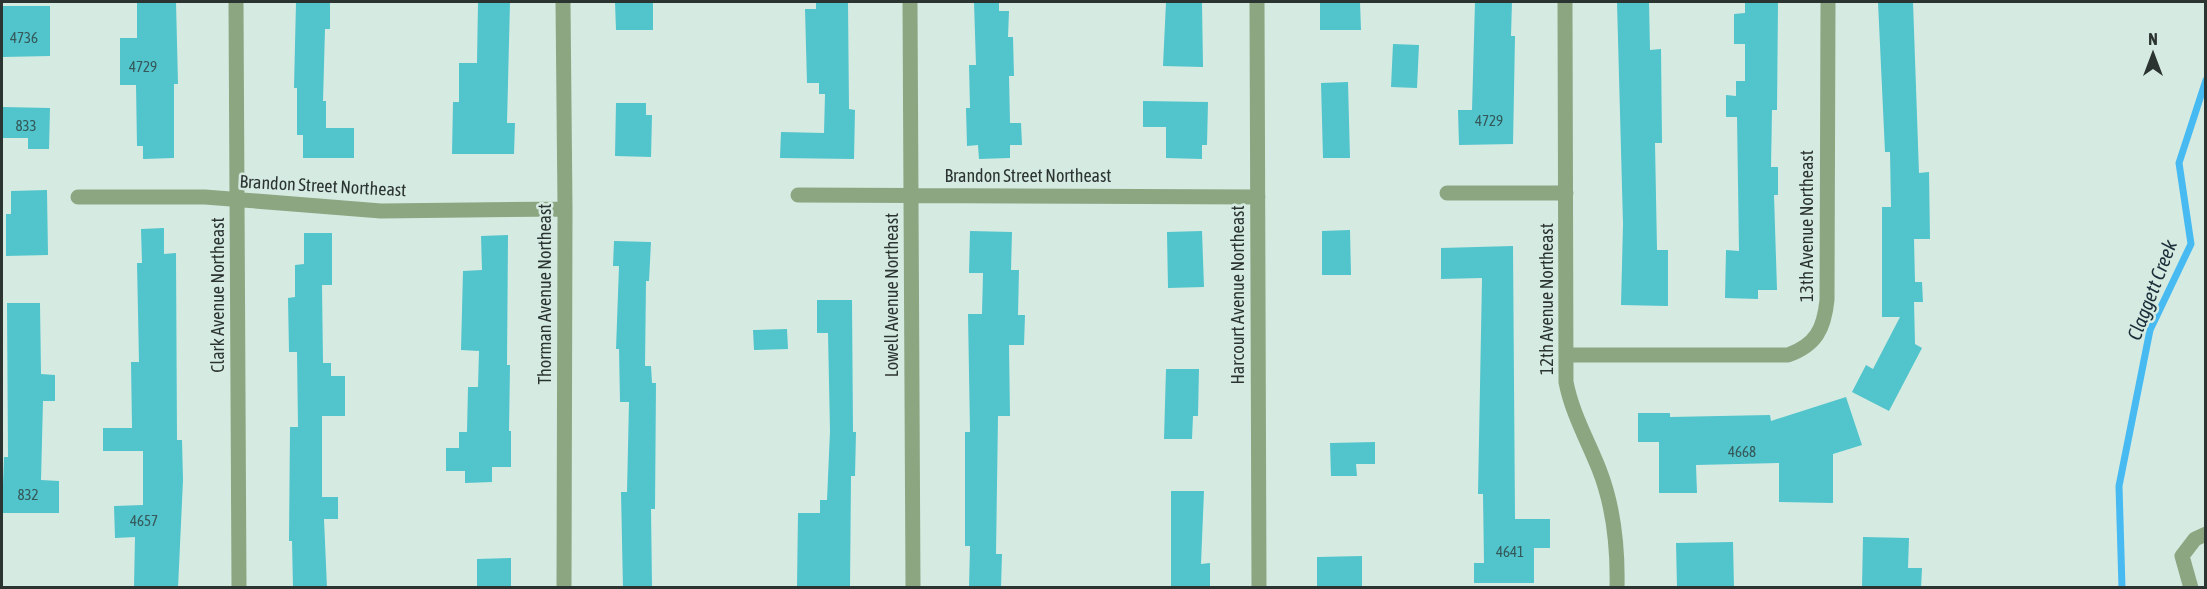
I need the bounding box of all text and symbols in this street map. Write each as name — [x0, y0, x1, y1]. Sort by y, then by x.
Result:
north arrow — [2123, 24, 2183, 84]
house number: 4736 — [10, 29, 38, 46]
text: N — [2148, 30, 2158, 48]
house number: 4729 — [129, 58, 157, 75]
house number: 4729 — [1475, 112, 1503, 129]
house number: 833 — [15, 117, 37, 134]
street label: 13th Avenue Northeast — [1796, 150, 1817, 302]
street label: Brandon Street Northeast — [945, 165, 1111, 186]
street label: Brandon Street Northeast — [239, 171, 407, 200]
street label: Thorman Avenue Northeast — [534, 203, 555, 385]
street label: Harcourt Avenue Northeast — [1227, 205, 1248, 385]
street label: Lowell Avenue Northeast — [881, 213, 902, 377]
street label: Clark Avenue Northeast — [207, 217, 228, 373]
street label: 12th Avenue Northeast — [1536, 223, 1557, 375]
water label: Claggett Creek — [2122, 236, 2181, 343]
house number: 4668 — [1728, 443, 1756, 460]
house number: 832 — [17, 486, 39, 503]
house number: 4657 — [130, 512, 158, 529]
house number: 4641 — [1496, 543, 1524, 560]

